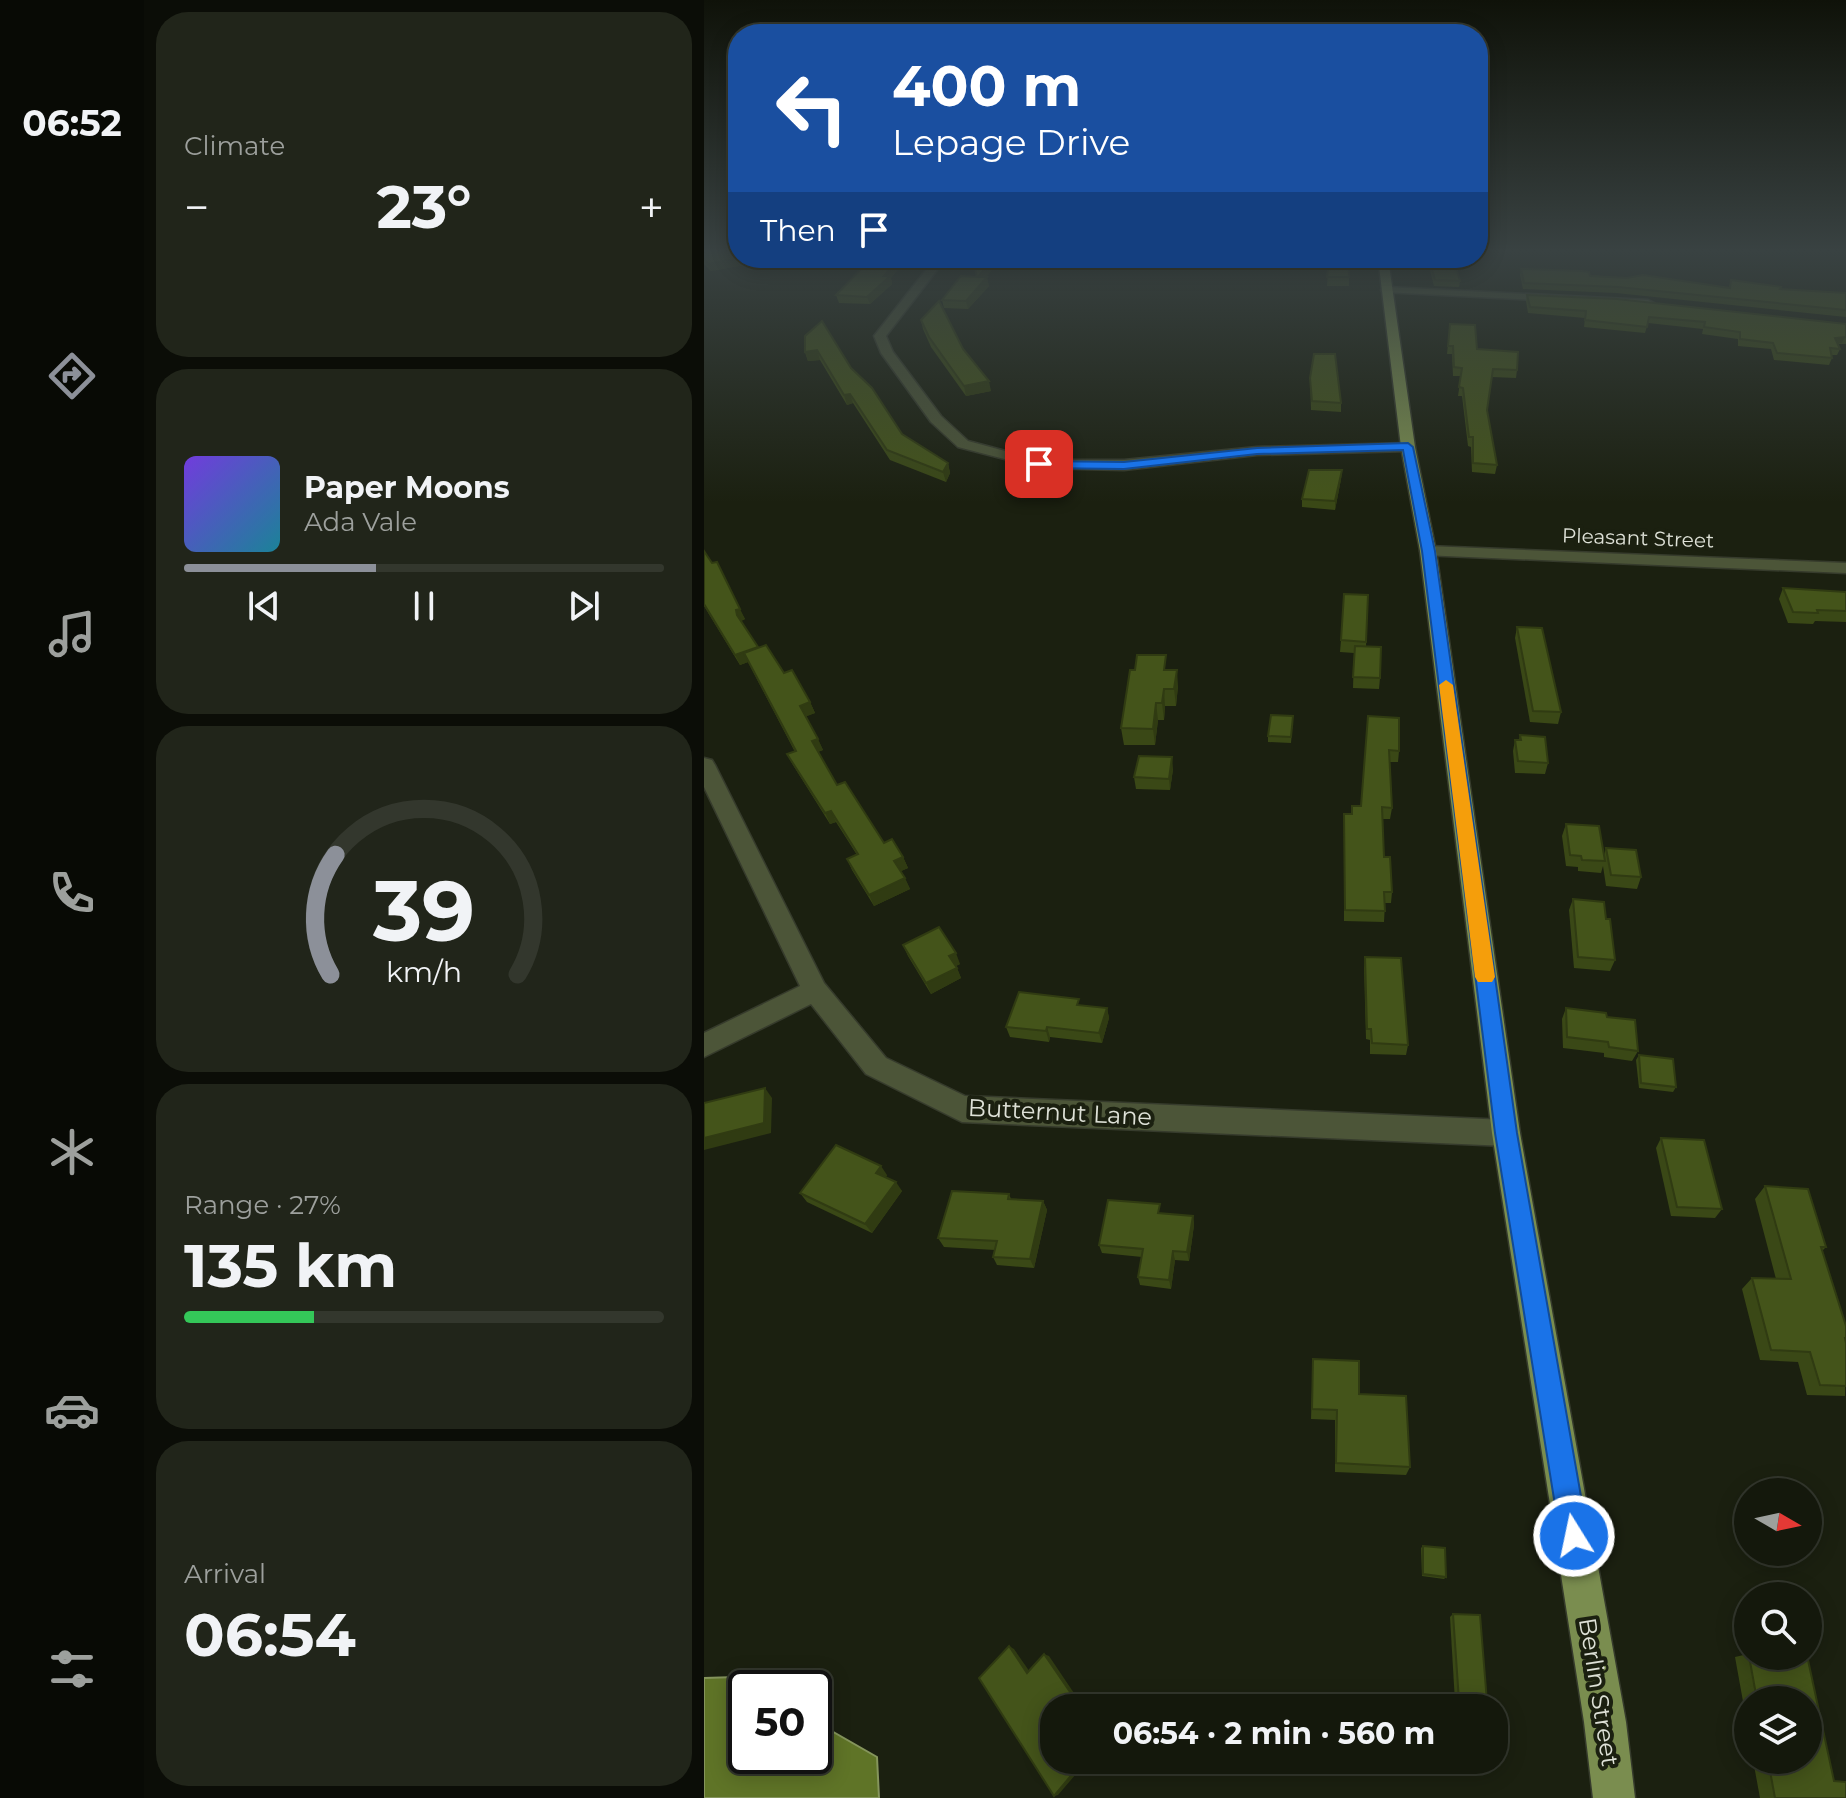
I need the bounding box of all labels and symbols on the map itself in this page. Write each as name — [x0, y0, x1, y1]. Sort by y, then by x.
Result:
pin — [1005, 430, 1073, 498]
street label: Pleasant Street — [1562, 523, 1714, 553]
street label: Butternut Lane — [967, 1093, 1153, 1131]
north arrow — [1734, 1478, 1822, 1566]
position arrow — [1532, 1494, 1616, 1578]
street label: Berlin Street — [1573, 1616, 1625, 1769]
speed limit sign: 50 — [728, 1670, 832, 1774]

